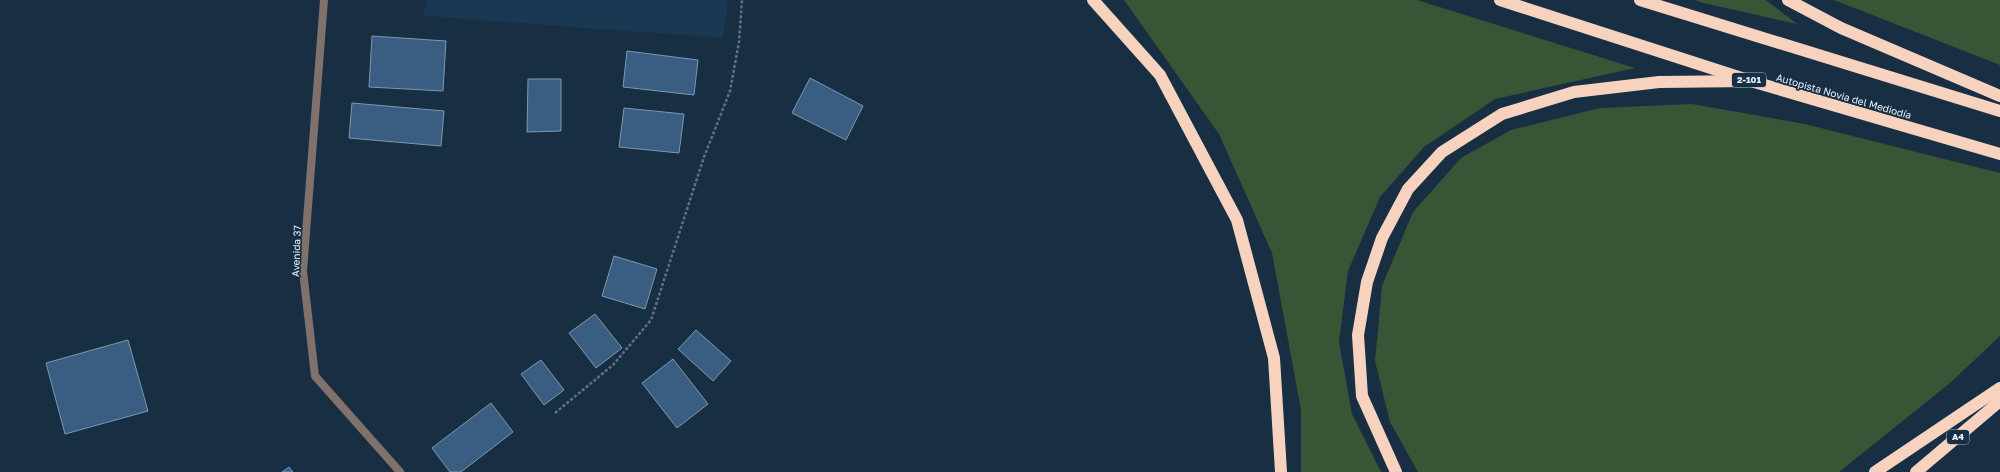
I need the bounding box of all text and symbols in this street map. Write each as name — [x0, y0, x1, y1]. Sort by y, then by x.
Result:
street label: Autopista Novia del Mediodía — [1775, 71, 1913, 121]
road number: 2-101 — [1732, 73, 1766, 87]
street label: Avenida 37 — [289, 225, 303, 277]
road number: A4 — [1947, 430, 1969, 444]

